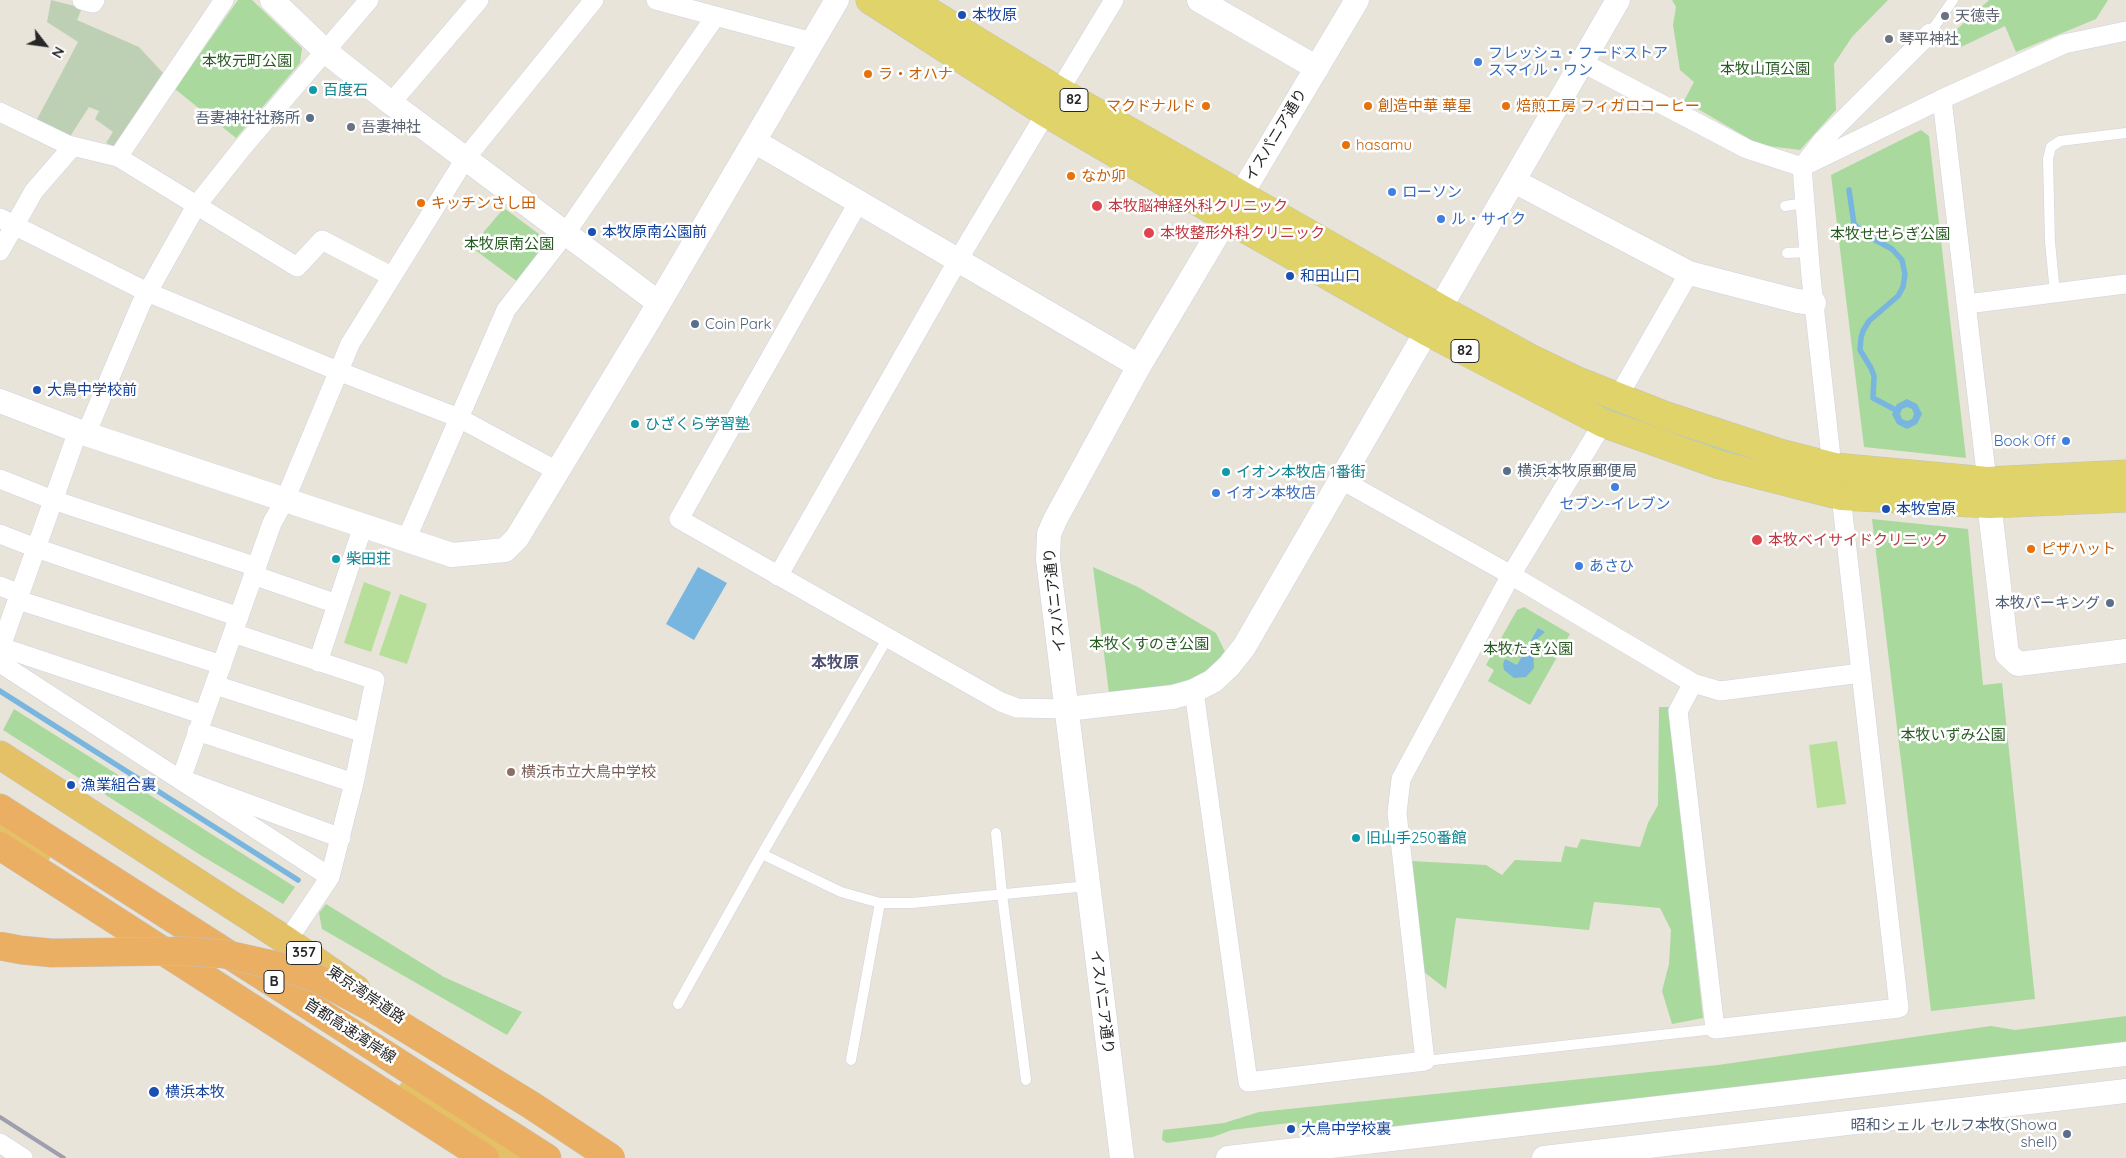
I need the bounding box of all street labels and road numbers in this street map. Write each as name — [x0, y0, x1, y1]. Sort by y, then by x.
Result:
street label: イスパニア通り — [1241, 85, 1311, 185]
road number: 82 — [1060, 88, 1088, 112]
road number: 82 — [1451, 340, 1479, 362]
street label: イスパニア通り — [1041, 547, 1069, 653]
road number: 357 — [286, 941, 322, 964]
street label: イスパニア通り — [1087, 949, 1117, 1055]
street label: 東京湾岸道路 — [324, 962, 408, 1028]
road number: B — [264, 970, 284, 994]
street label: 首都高速湾岸線 — [301, 995, 399, 1067]

